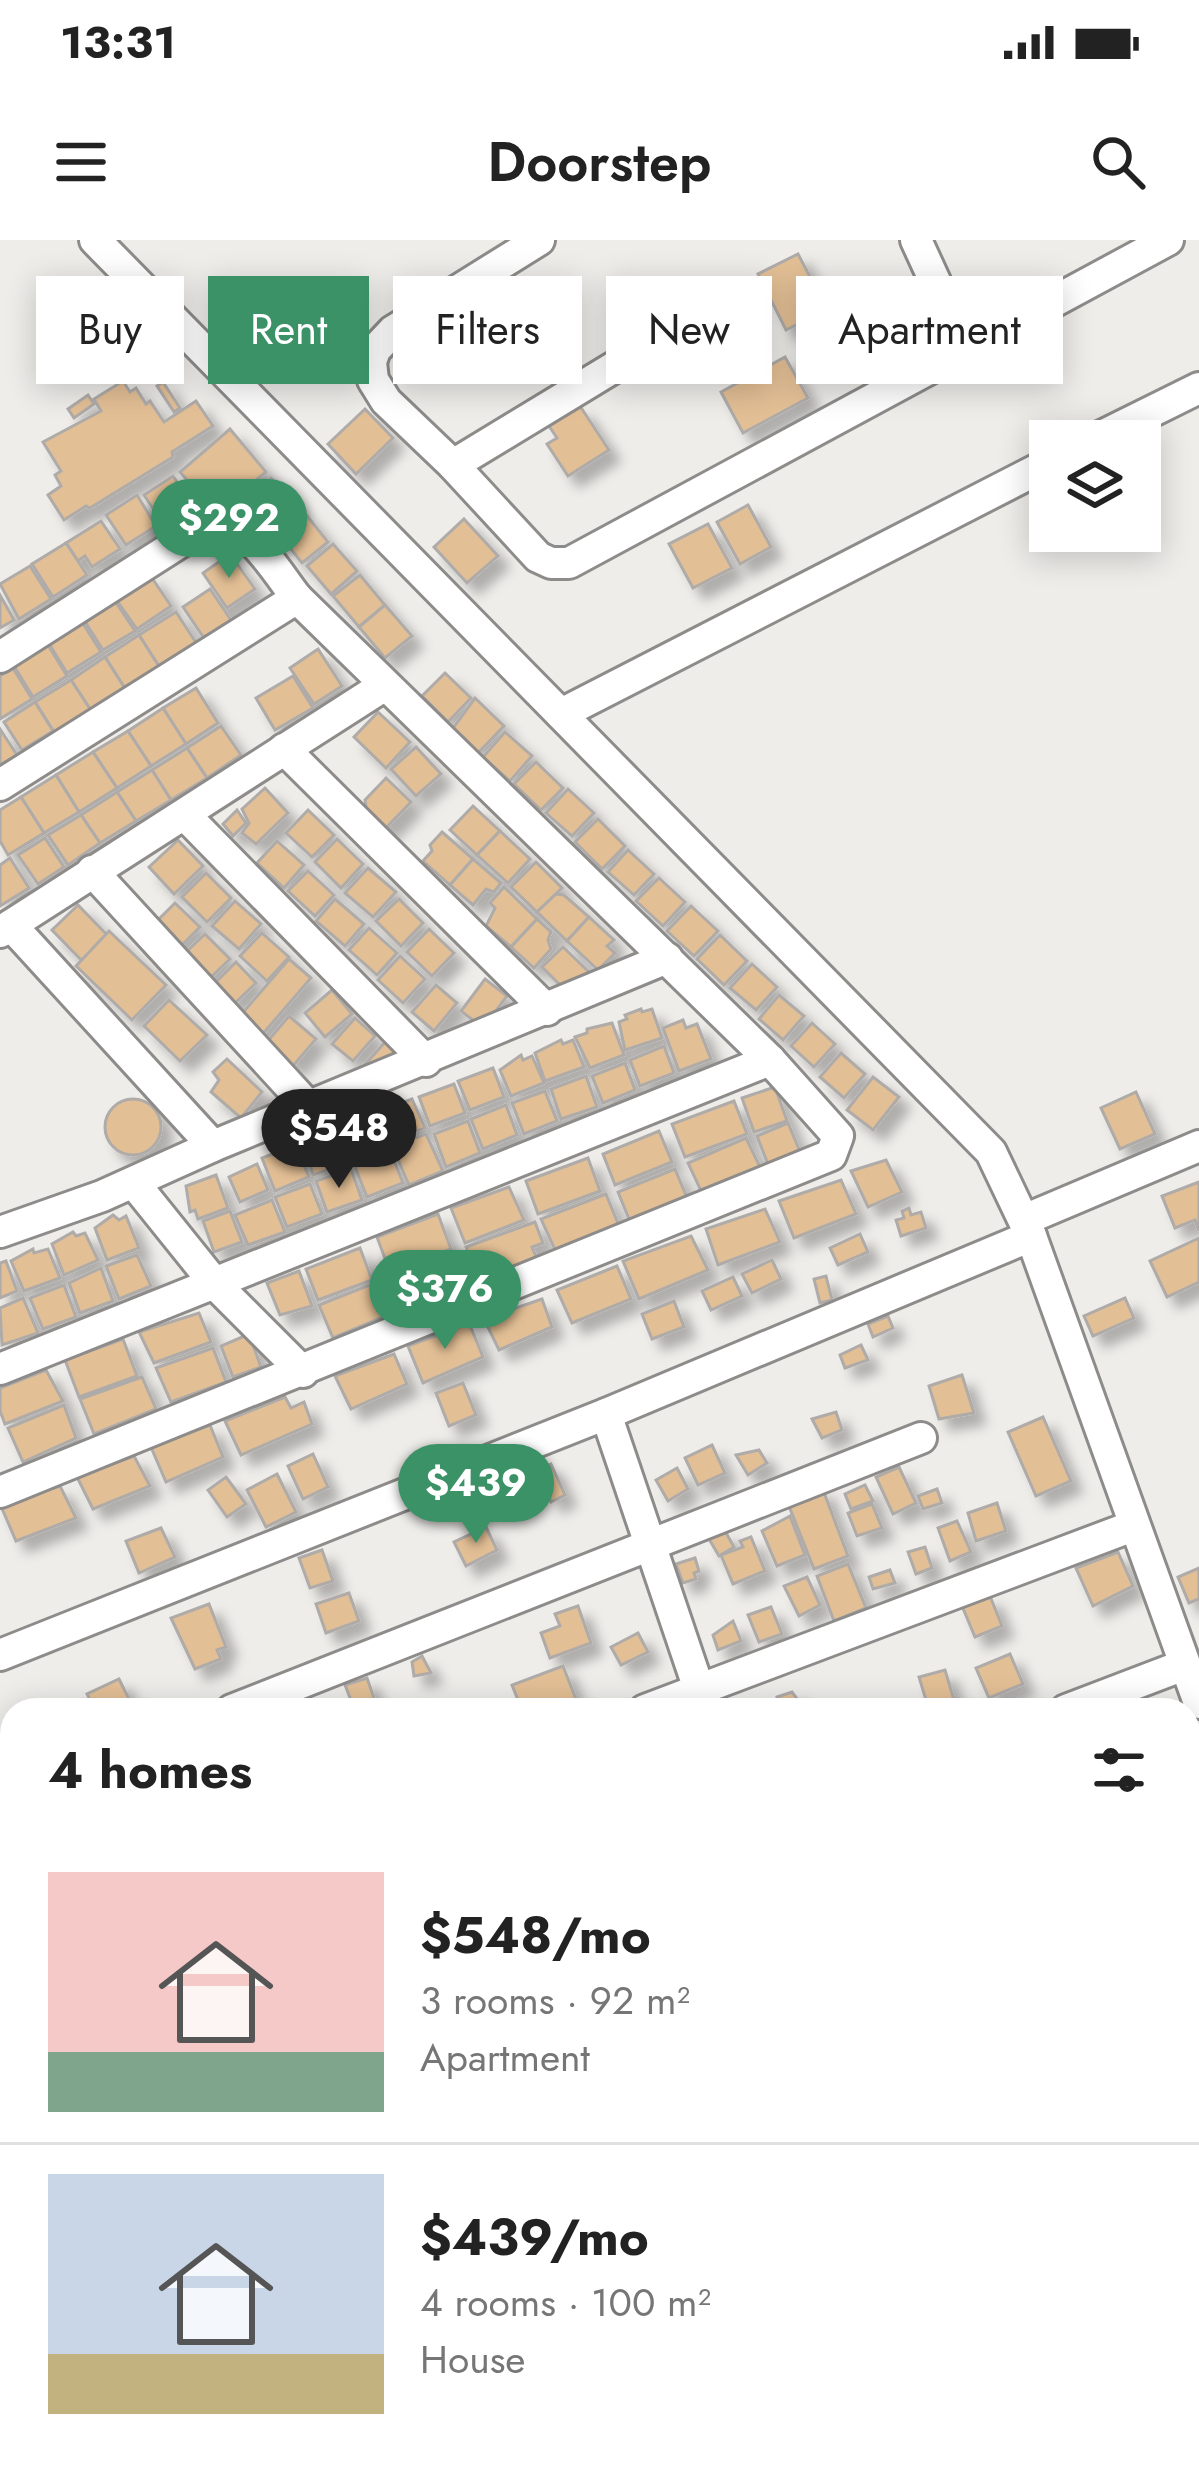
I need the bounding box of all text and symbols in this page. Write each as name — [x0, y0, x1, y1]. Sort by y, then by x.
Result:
text: 13:31 — [60, 10, 176, 75]
text: Doorstep — [488, 123, 712, 201]
icon: menu — [48, 129, 114, 195]
icon: search — [1085, 129, 1151, 195]
chip: Buy — [36, 276, 184, 384]
chip: Rent — [208, 276, 369, 384]
chip: Filters — [393, 276, 582, 384]
chip: New — [606, 276, 772, 384]
chip: Apartment — [796, 276, 1063, 384]
map controls — [1029, 420, 1161, 552]
button: layers — [1029, 420, 1161, 552]
pin: $292 — [158, 479, 300, 581]
text: $292 — [178, 489, 280, 546]
pin: $548 — [268, 1089, 410, 1191]
text: $548 — [288, 1099, 390, 1156]
pin: $376 — [374, 1250, 516, 1352]
text: $376 — [396, 1260, 494, 1317]
pin: $439 — [405, 1444, 547, 1546]
text: $439 — [425, 1454, 527, 1511]
text: 4 homes — [48, 1733, 252, 1807]
icon: filters — [1086, 1737, 1152, 1803]
text: $548/mo — [420, 1898, 651, 1972]
icon: home — [144, 1920, 288, 2064]
text: 3 rooms · 92 m² — [420, 1972, 690, 2029]
text: Apartment — [420, 2029, 590, 2086]
text: $439/mo — [420, 2200, 649, 2274]
icon: home — [144, 2222, 288, 2366]
text: 4 rooms · 100 m² — [420, 2274, 711, 2331]
text: House — [420, 2331, 525, 2388]

